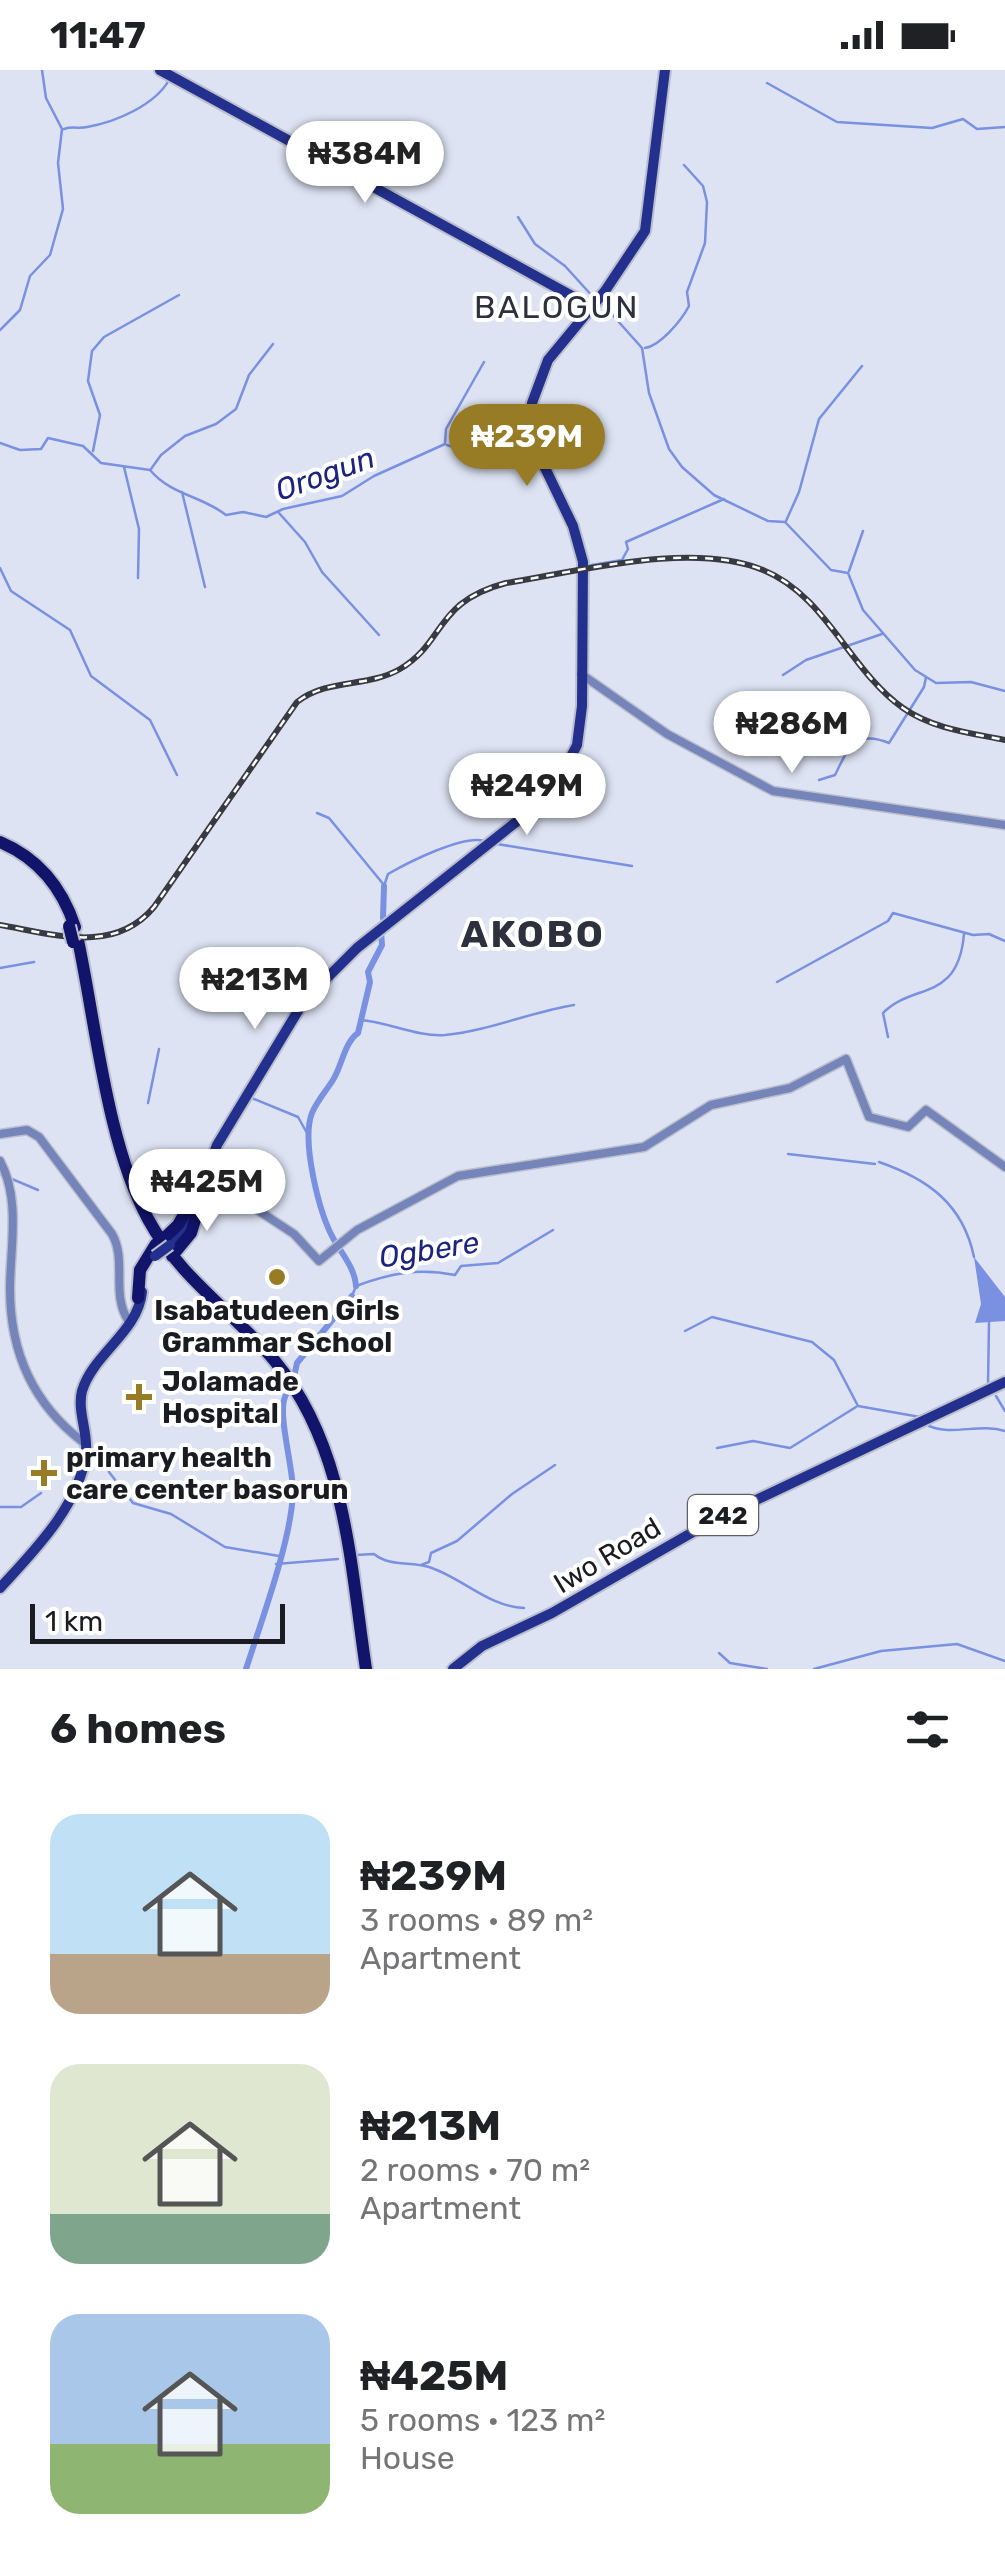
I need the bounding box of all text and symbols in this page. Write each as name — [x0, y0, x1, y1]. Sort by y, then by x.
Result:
text: 11:47 — [50, 12, 146, 58]
pin: ₦384M — [295, 121, 435, 206]
text: ₦384M — [308, 134, 422, 172]
district label: BALOGUN — [474, 288, 640, 326]
pin: ₦239M — [457, 404, 597, 489]
text: ₦239M — [471, 417, 583, 455]
water label: Orogun — [271, 440, 379, 508]
pin: ₦286M — [722, 691, 862, 776]
text: ₦286M — [736, 704, 848, 742]
pin: ₦249M — [457, 753, 597, 838]
text: ₦249M — [471, 766, 583, 804]
district label: AKOBO — [461, 911, 605, 957]
pin: ₦213M — [185, 947, 325, 1032]
text: ₦213M — [201, 960, 309, 998]
pin: ₦425M — [137, 1149, 277, 1234]
text: ₦425M — [151, 1162, 263, 1200]
water label: Ogbere — [376, 1224, 482, 1276]
marker: Isabatudeen Girls Grammar School — [266, 1266, 288, 1288]
place label: Isabatudeen Girls Grammar School — [154, 1294, 400, 1359]
place label: Jolamade Hospital — [162, 1365, 299, 1430]
marker: Jolamade Hospital — [126, 1384, 152, 1410]
place label: primary health care center basorun — [66, 1441, 349, 1506]
marker: primary health care center basorun — [31, 1460, 57, 1486]
road number: 242 — [688, 1495, 758, 1535]
street label: Iwo Road — [548, 1511, 667, 1600]
scale bar — [30, 1599, 285, 1644]
text: 1 km — [45, 1605, 103, 1638]
icon: filters — [900, 1702, 955, 1757]
text: 6 homes — [50, 1704, 226, 1754]
text: ₦239M — [360, 1851, 507, 1901]
icon: home — [130, 1854, 250, 1974]
text: 3 rooms · 89 m² — [360, 1901, 593, 1939]
text: Apartment — [360, 1939, 521, 1977]
text: ₦213M — [360, 2101, 501, 2151]
icon: home — [130, 2104, 250, 2224]
text: 2 rooms · 70 m² — [360, 2151, 590, 2189]
text: Apartment — [360, 2189, 521, 2227]
text: ₦425M — [360, 2351, 508, 2401]
icon: home — [130, 2354, 250, 2474]
text: 5 rooms · 123 m² — [360, 2401, 605, 2439]
text: House — [360, 2439, 455, 2477]

